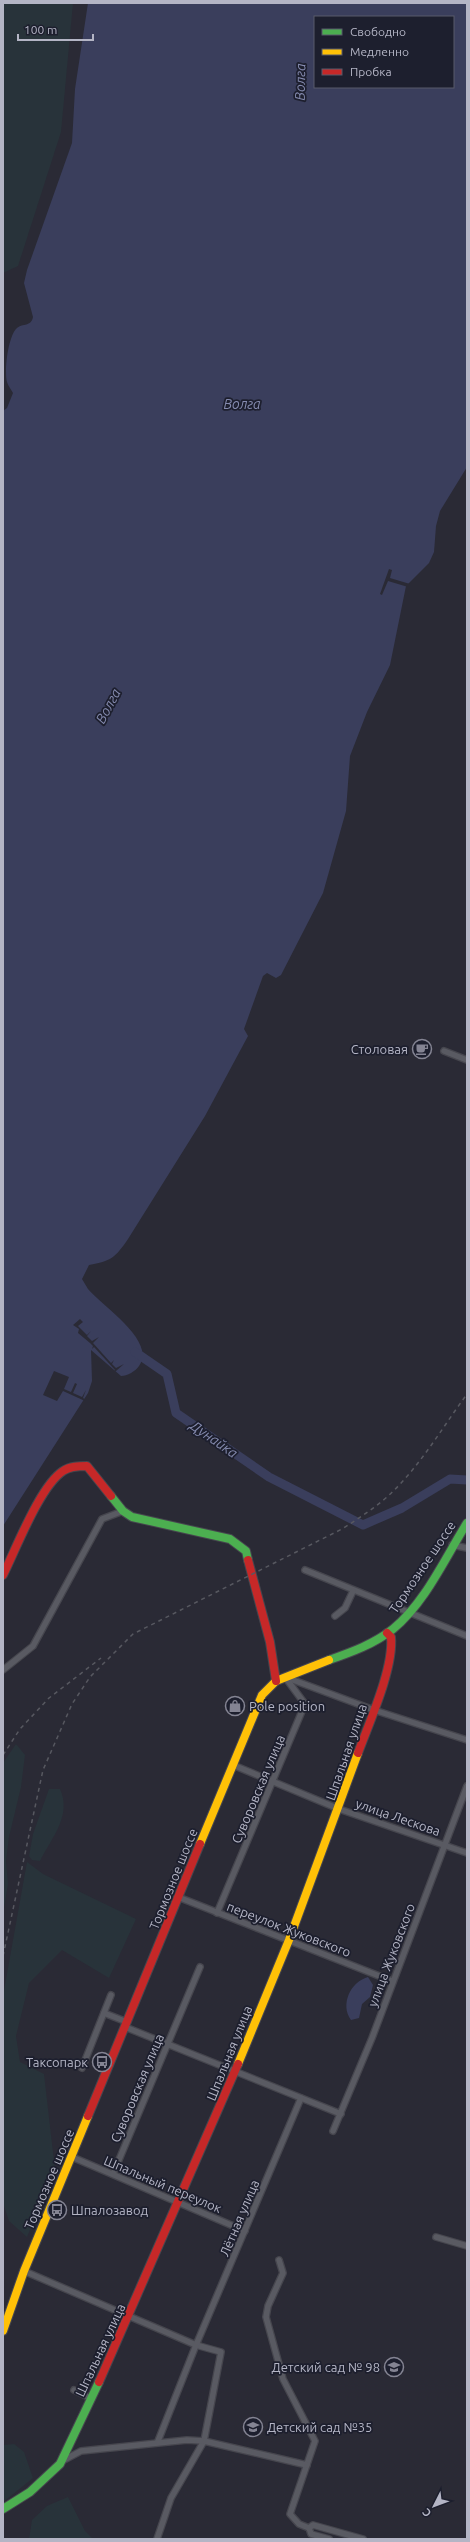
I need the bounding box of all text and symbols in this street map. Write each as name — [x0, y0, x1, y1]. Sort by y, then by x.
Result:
scale bar — [18, 16, 93, 42]
legend — [314, 16, 454, 88]
text: 100 m — [24, 23, 57, 36]
text: Свободно — [350, 25, 406, 38]
text: Медленно — [350, 45, 409, 58]
water label: Волга — [292, 63, 308, 101]
text: Пробка — [350, 65, 392, 78]
water label: Волга — [223, 396, 261, 412]
water label: Волга — [92, 685, 124, 726]
cafe icon: Столовая — [411, 1038, 433, 1060]
place label: Столовая — [351, 1042, 408, 1056]
water label: Дунайка — [186, 1416, 241, 1461]
street label: Тормозное шоссе — [386, 1518, 458, 1616]
shop icon: Pole position — [224, 1695, 246, 1717]
place label: Pole position — [249, 1699, 325, 1713]
street label: Шпальная улица — [323, 1702, 369, 1802]
street label: Суворовская улица — [229, 1733, 287, 1845]
street label: улица Лескова — [354, 1796, 442, 1838]
street label: Тормозное шоссе — [146, 1826, 200, 1932]
street label: переулок Жуковского — [225, 1899, 353, 1959]
street label: улица Жуковского — [365, 1901, 417, 2009]
street label: Шпальная улица — [204, 2004, 254, 2102]
street label: Суворовская улица — [108, 2032, 166, 2144]
bus stop icon: Таксопарк — [91, 2051, 113, 2073]
place label: Таксопарк — [26, 2055, 88, 2069]
street label: Тормозное шоссе — [22, 2127, 76, 2231]
street label: Шпальный переулок — [102, 2153, 224, 2215]
street label: Лётная улица — [217, 2178, 261, 2258]
bus stop icon: Шпалозавод — [46, 2199, 68, 2221]
place label: Шпалозавод — [71, 2203, 149, 2217]
street label: Шпальная улица — [72, 2301, 128, 2399]
school or university icon: Детский сад № 98 — [383, 2356, 405, 2378]
place label: Детский сад № 98 — [272, 2360, 380, 2374]
school or university icon: Детский сад №35 — [242, 2416, 264, 2438]
place label: Детский сад №35 — [267, 2420, 372, 2434]
north arrow — [414, 2486, 454, 2526]
text: С — [420, 2506, 433, 2519]

